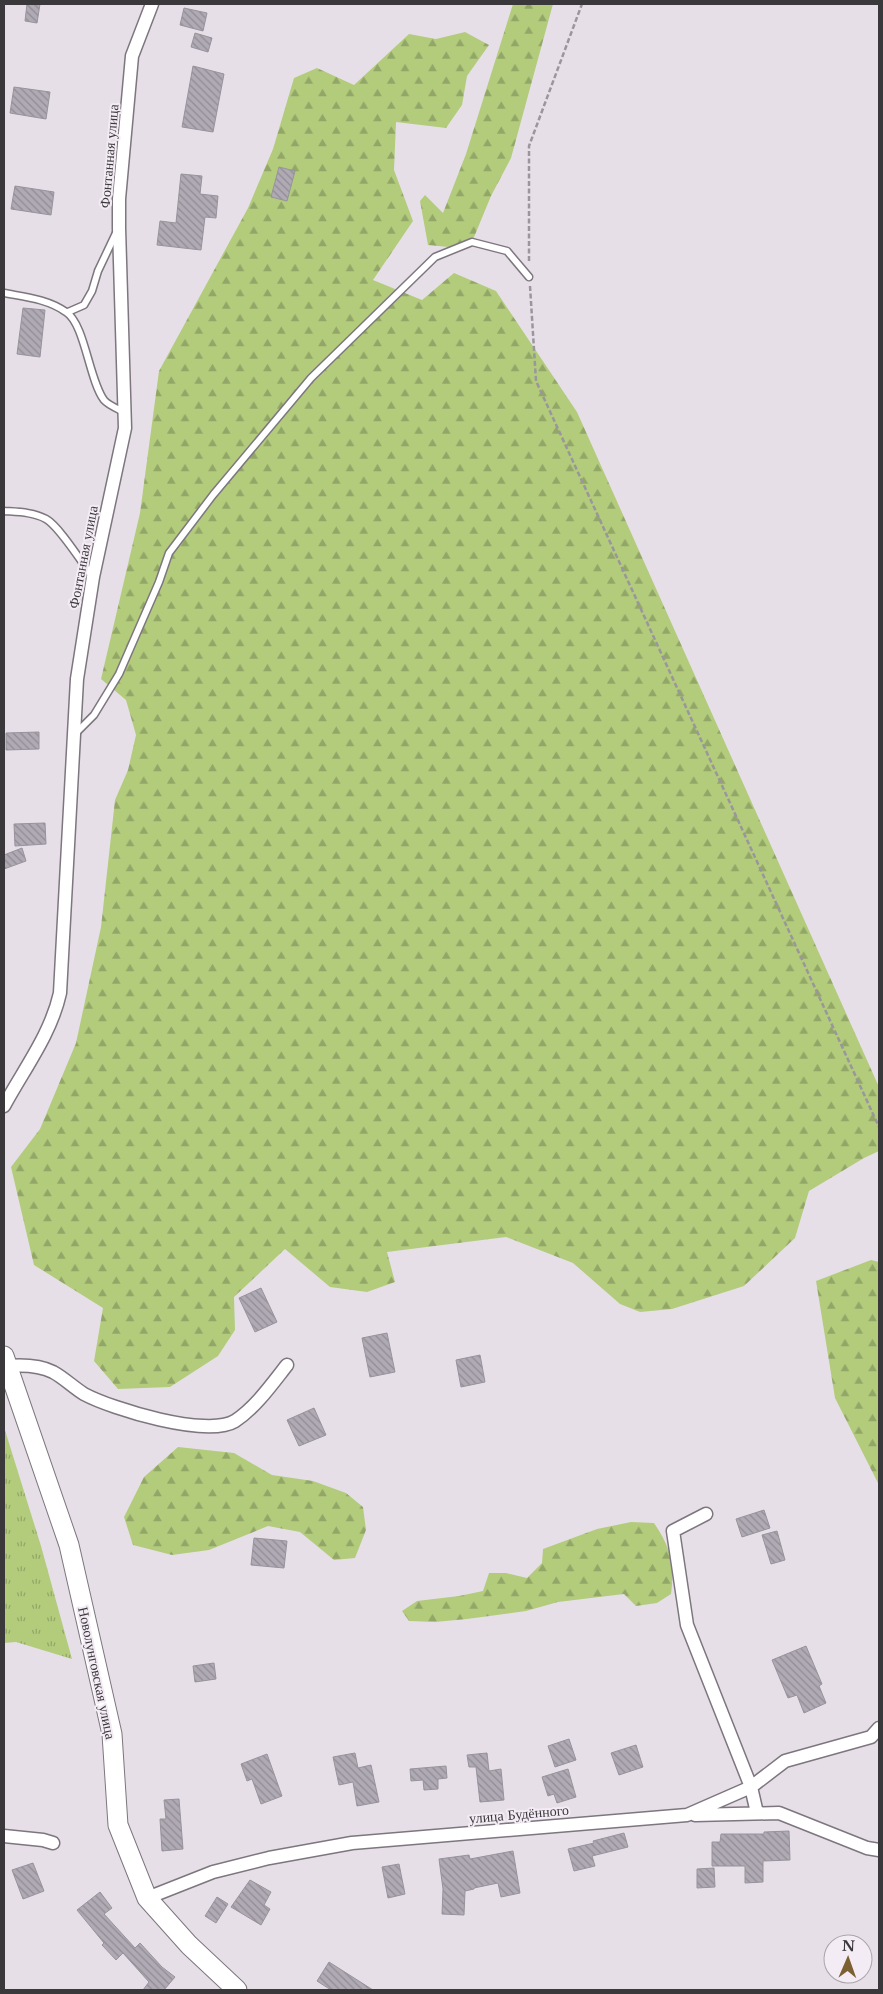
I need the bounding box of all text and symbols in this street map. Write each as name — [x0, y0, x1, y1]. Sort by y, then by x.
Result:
street label: Фонтанная улица — [95, 102, 123, 209]
street label: Фонтанная улица — [64, 503, 102, 610]
street label: Новолунговская улица — [74, 1605, 120, 1742]
street label: улица Будённого — [468, 1801, 570, 1827]
north arrow — [823, 1934, 873, 1984]
text: N — [842, 1937, 855, 1955]

